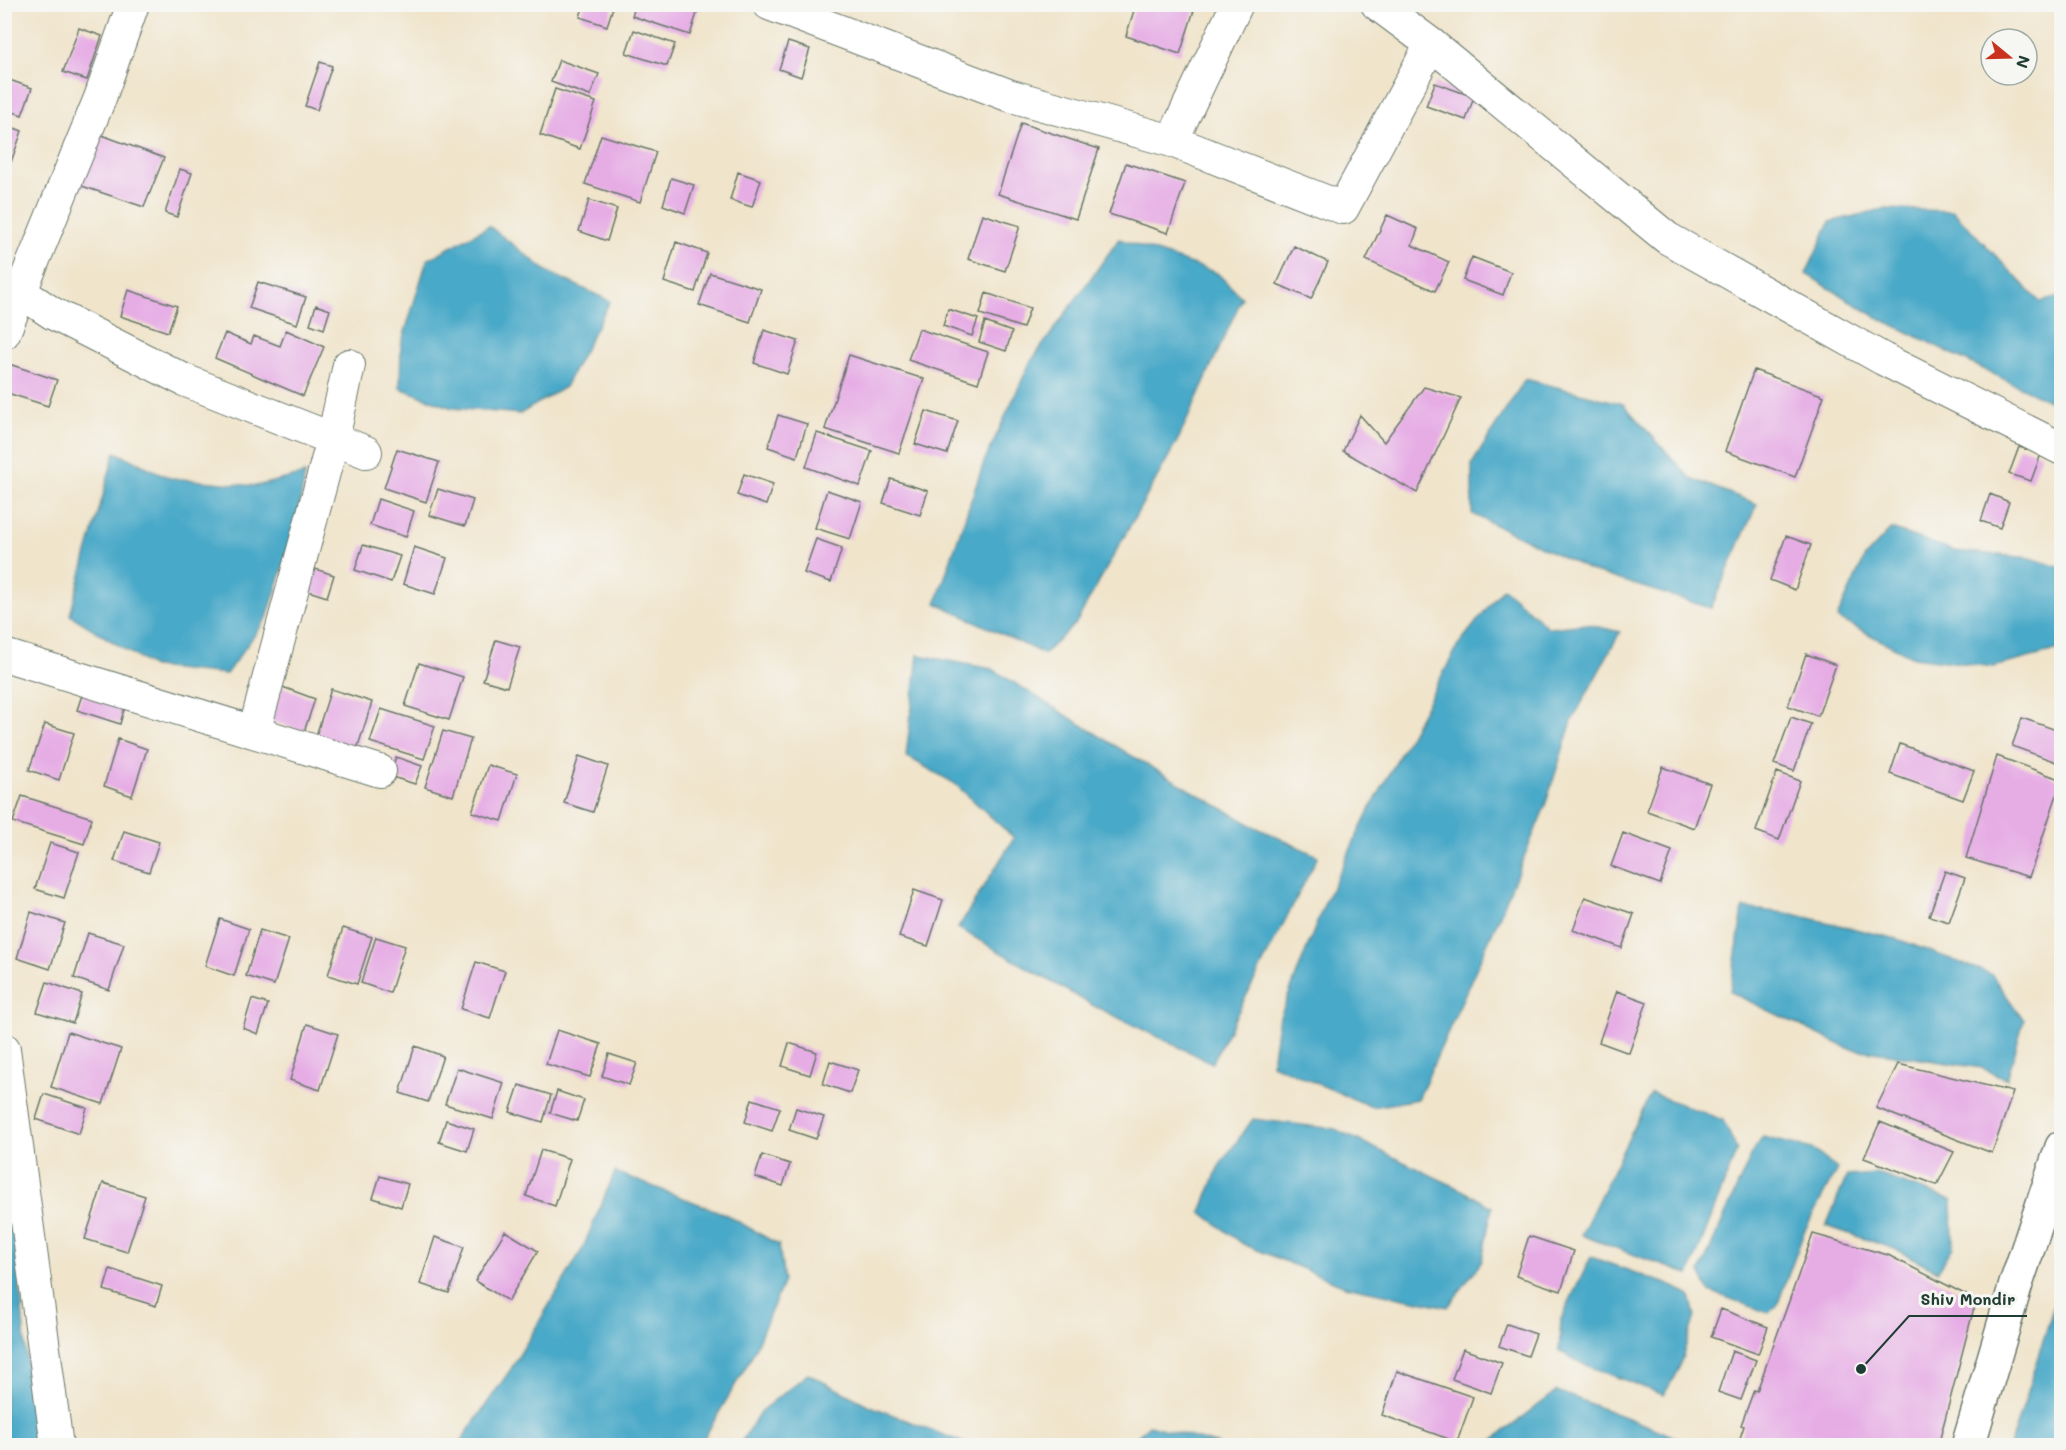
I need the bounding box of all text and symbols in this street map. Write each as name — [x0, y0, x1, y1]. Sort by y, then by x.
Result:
north arrow — [1979, 27, 2039, 87]
text: N — [2012, 53, 2036, 71]
callout: Shiv Mondir — [1909, 1282, 2027, 1316]
text: Shiv Mondir — [1921, 1288, 2015, 1309]

